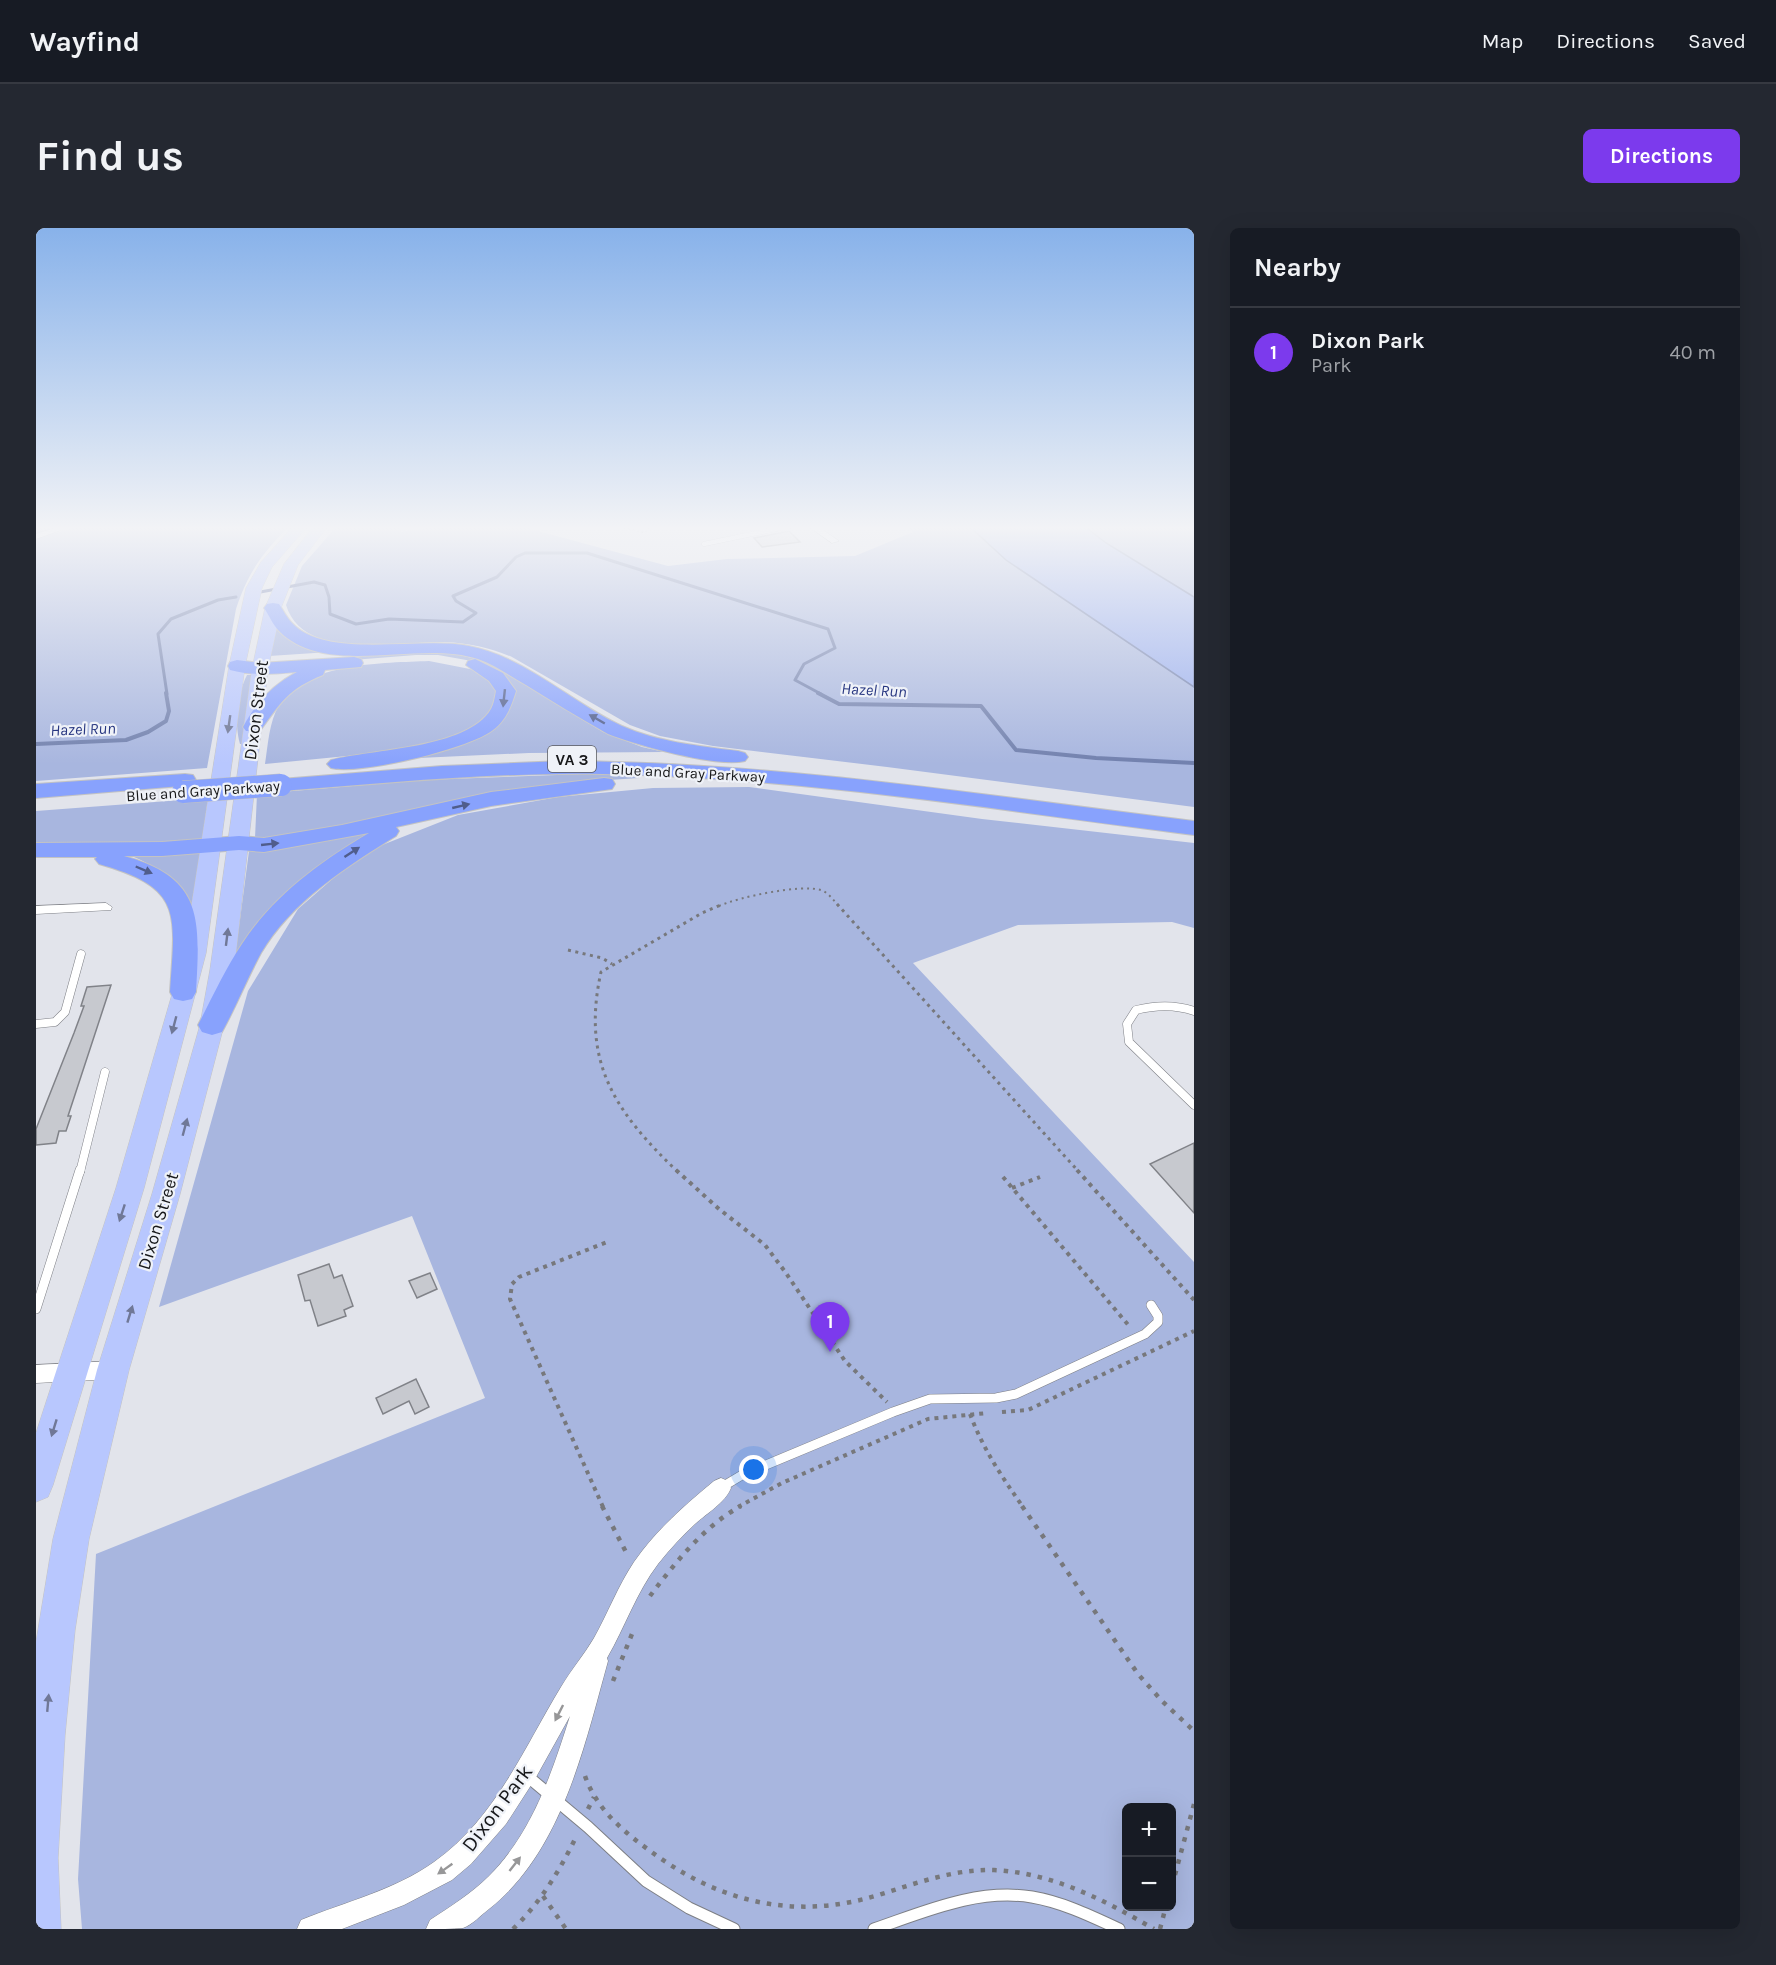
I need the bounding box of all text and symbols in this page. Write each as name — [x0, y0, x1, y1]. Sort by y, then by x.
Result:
text: Wayfind — [30, 25, 140, 58]
text: Map — [1482, 29, 1523, 53]
text: Directions — [1556, 29, 1655, 53]
text: Saved — [1688, 29, 1746, 53]
button: Directions — [1583, 129, 1740, 183]
text: Find us — [36, 131, 184, 181]
text: Nearby — [1254, 252, 1341, 283]
text: Dixon Park — [1311, 328, 1425, 354]
text: 1 — [1270, 341, 1277, 364]
text: 40 m — [1670, 341, 1716, 364]
text: Park — [1311, 354, 1352, 377]
street label: Dixon Street — [239, 658, 273, 761]
water label: Hazel Run — [841, 679, 907, 701]
one-way arrow — [499, 689, 509, 708]
one-way arrow — [225, 714, 234, 733]
one-way arrow — [588, 714, 605, 724]
water label: Hazel Run — [50, 718, 116, 740]
road number: VA 3 — [548, 746, 596, 772]
street label: Blue and Gray Parkway — [611, 760, 765, 786]
street label: Blue and Gray Parkway — [126, 777, 280, 805]
one-way arrow — [452, 801, 471, 810]
one-way arrow — [260, 839, 279, 849]
one-way arrow — [344, 847, 360, 858]
one-way arrow — [135, 866, 152, 875]
one-way arrow — [222, 928, 231, 947]
one-way arrow — [169, 1016, 178, 1034]
one-way arrow — [180, 1118, 190, 1136]
street label: Dixon Street — [133, 1169, 183, 1272]
one-way arrow — [117, 1204, 126, 1222]
pin: 1 — [810, 1302, 850, 1352]
one-way arrow — [126, 1305, 135, 1323]
one-way arrow — [49, 1419, 58, 1437]
your location — [739, 1455, 768, 1484]
one-way arrow — [43, 1693, 53, 1712]
one-way arrow — [554, 1705, 564, 1722]
street label: Dixon Park — [457, 1760, 538, 1856]
map controls — [1122, 1803, 1176, 1911]
button: + — [1122, 1803, 1176, 1857]
one-way arrow — [509, 1857, 521, 1872]
button: − — [1122, 1857, 1176, 1911]
one-way arrow — [437, 1863, 453, 1875]

